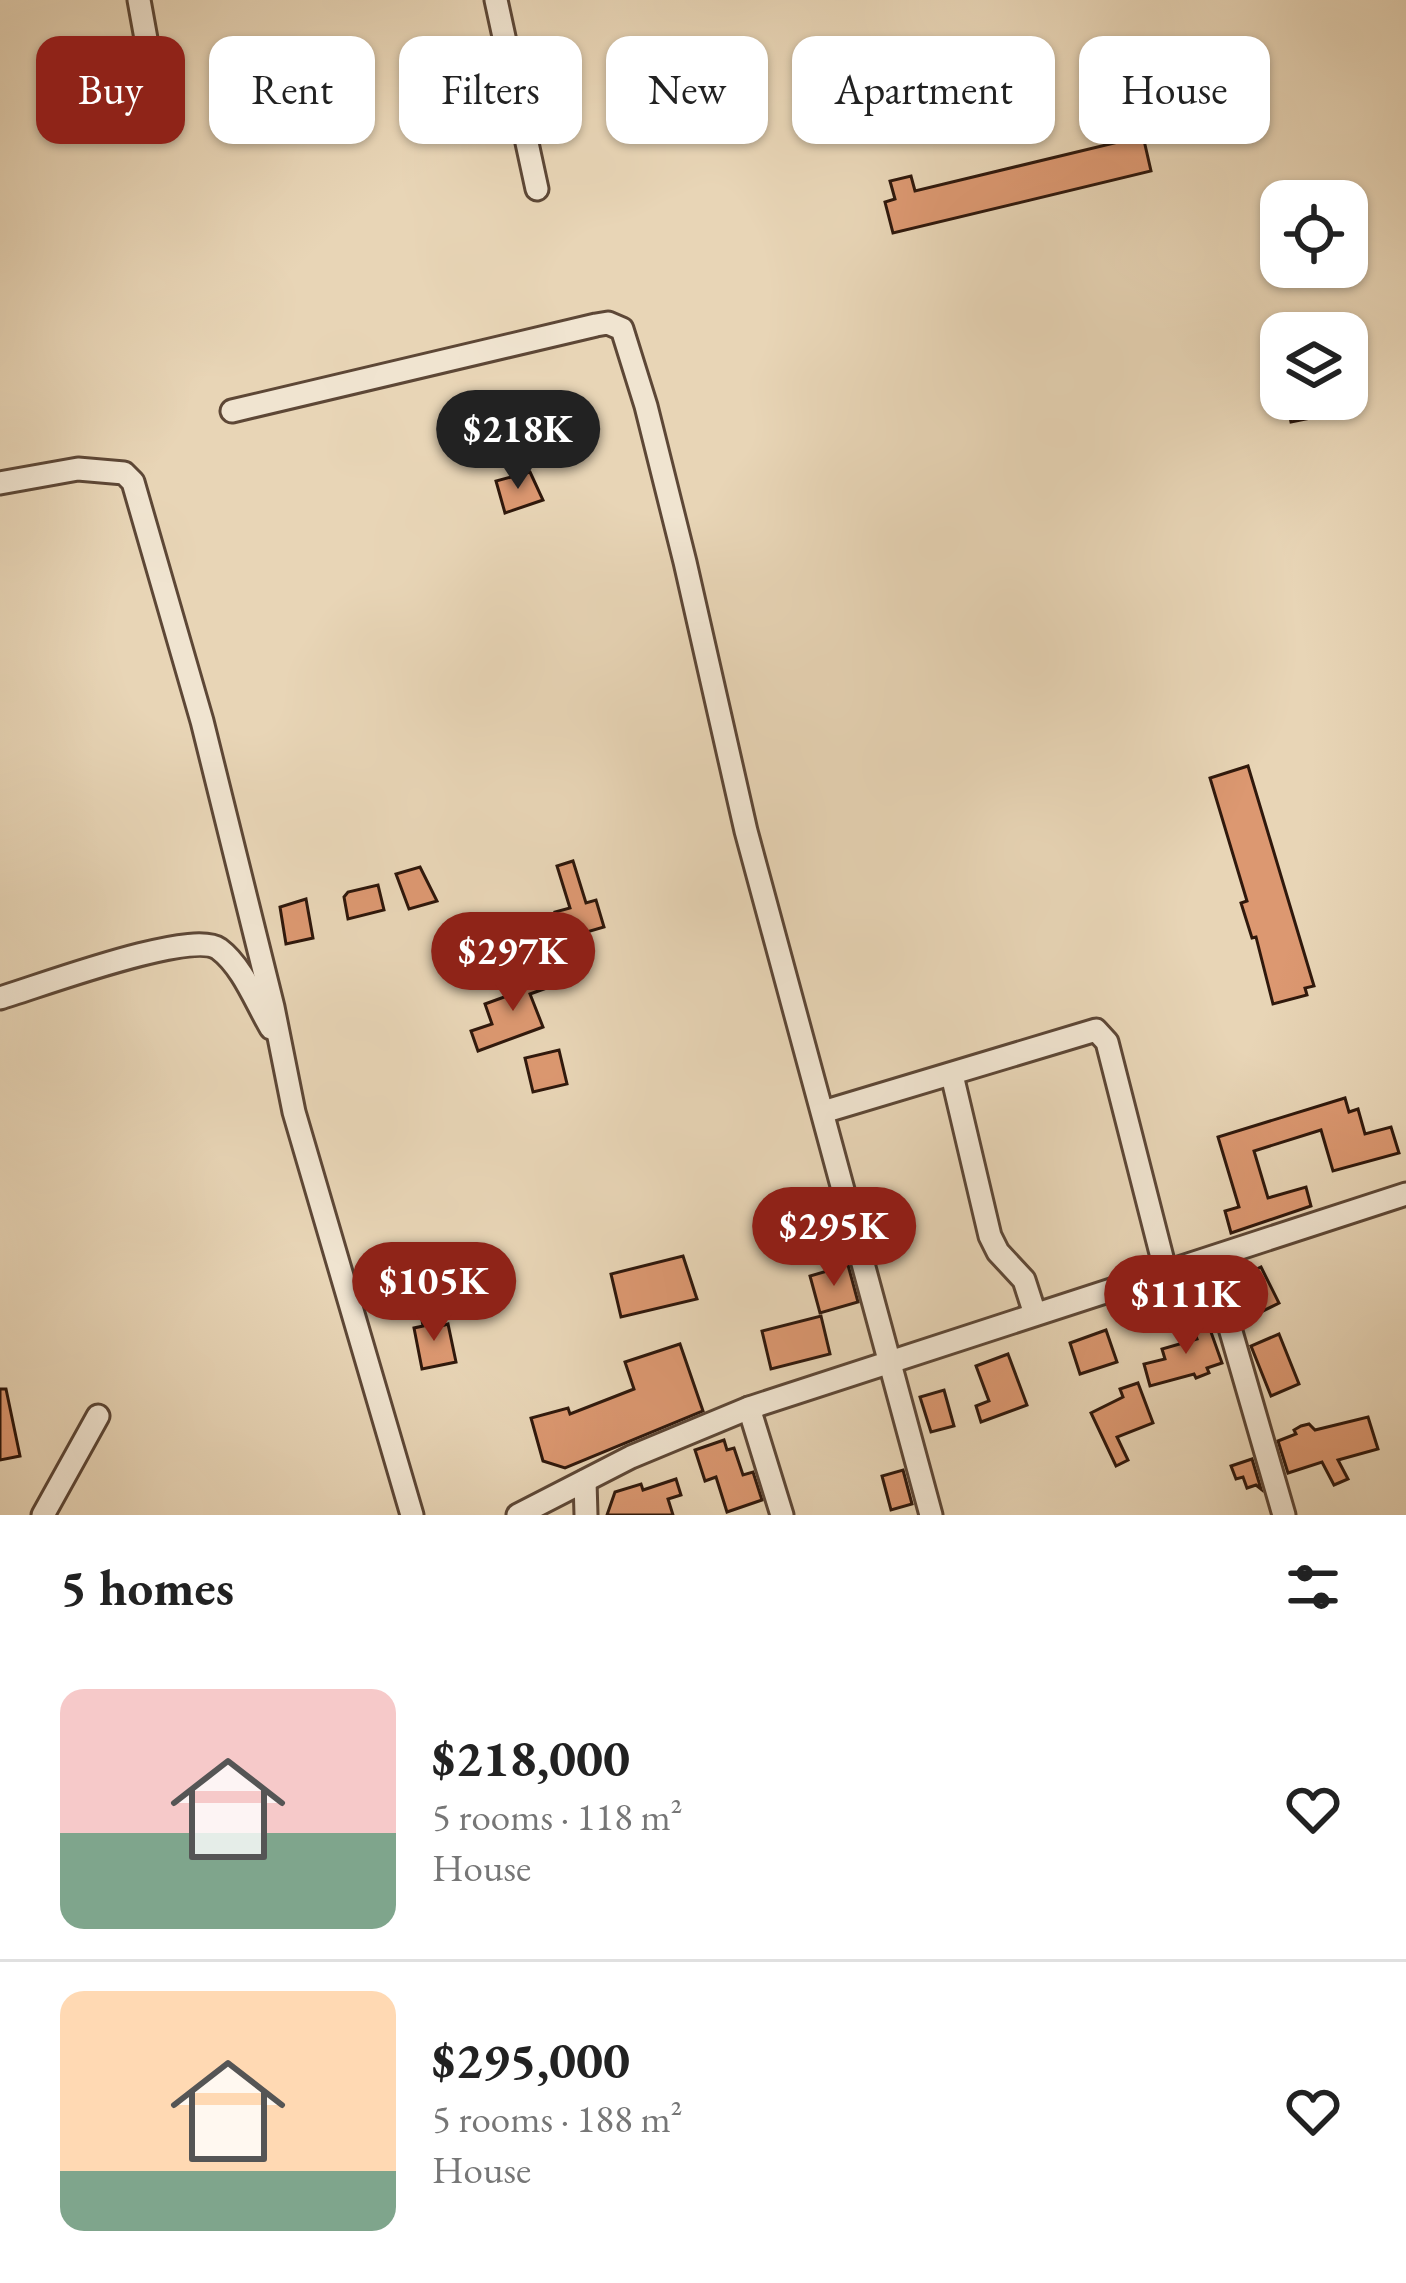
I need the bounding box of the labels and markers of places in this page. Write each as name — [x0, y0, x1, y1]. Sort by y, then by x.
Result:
pin: $218K — [434, 390, 602, 492]
pin: $297K — [429, 912, 597, 1014]
pin: $295K — [750, 1187, 918, 1289]
pin: $105K — [350, 1242, 518, 1344]
pin: $111K — [1102, 1255, 1270, 1357]

